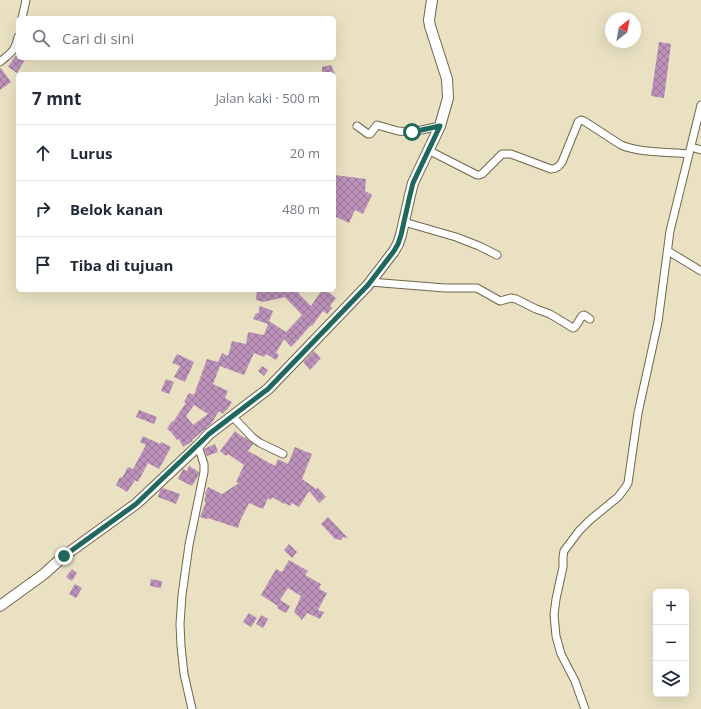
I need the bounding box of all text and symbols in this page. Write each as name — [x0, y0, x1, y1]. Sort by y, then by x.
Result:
north arrow — [605, 12, 641, 48]
search box — [16, 16, 336, 60]
icon: search — [30, 27, 52, 49]
text: Cari di sini — [62, 28, 134, 48]
text: 7 mnt — [32, 87, 81, 110]
text: Jalan kaki · 500 m — [215, 89, 320, 107]
route start — [403, 123, 421, 141]
icon: ahead — [32, 142, 54, 164]
text: Lurus — [70, 143, 112, 163]
text: 20 m — [290, 144, 320, 162]
icon: right — [32, 198, 54, 220]
text: Belok kanan — [70, 199, 163, 219]
text: 480 m — [282, 200, 320, 218]
icon: arrive — [32, 254, 54, 276]
text: Tiba di tujuan — [70, 255, 173, 275]
route end — [55, 547, 73, 565]
map controls — [653, 589, 689, 697]
button: + — [653, 589, 689, 625]
button: − — [653, 625, 689, 661]
button: layers — [653, 661, 689, 697]

